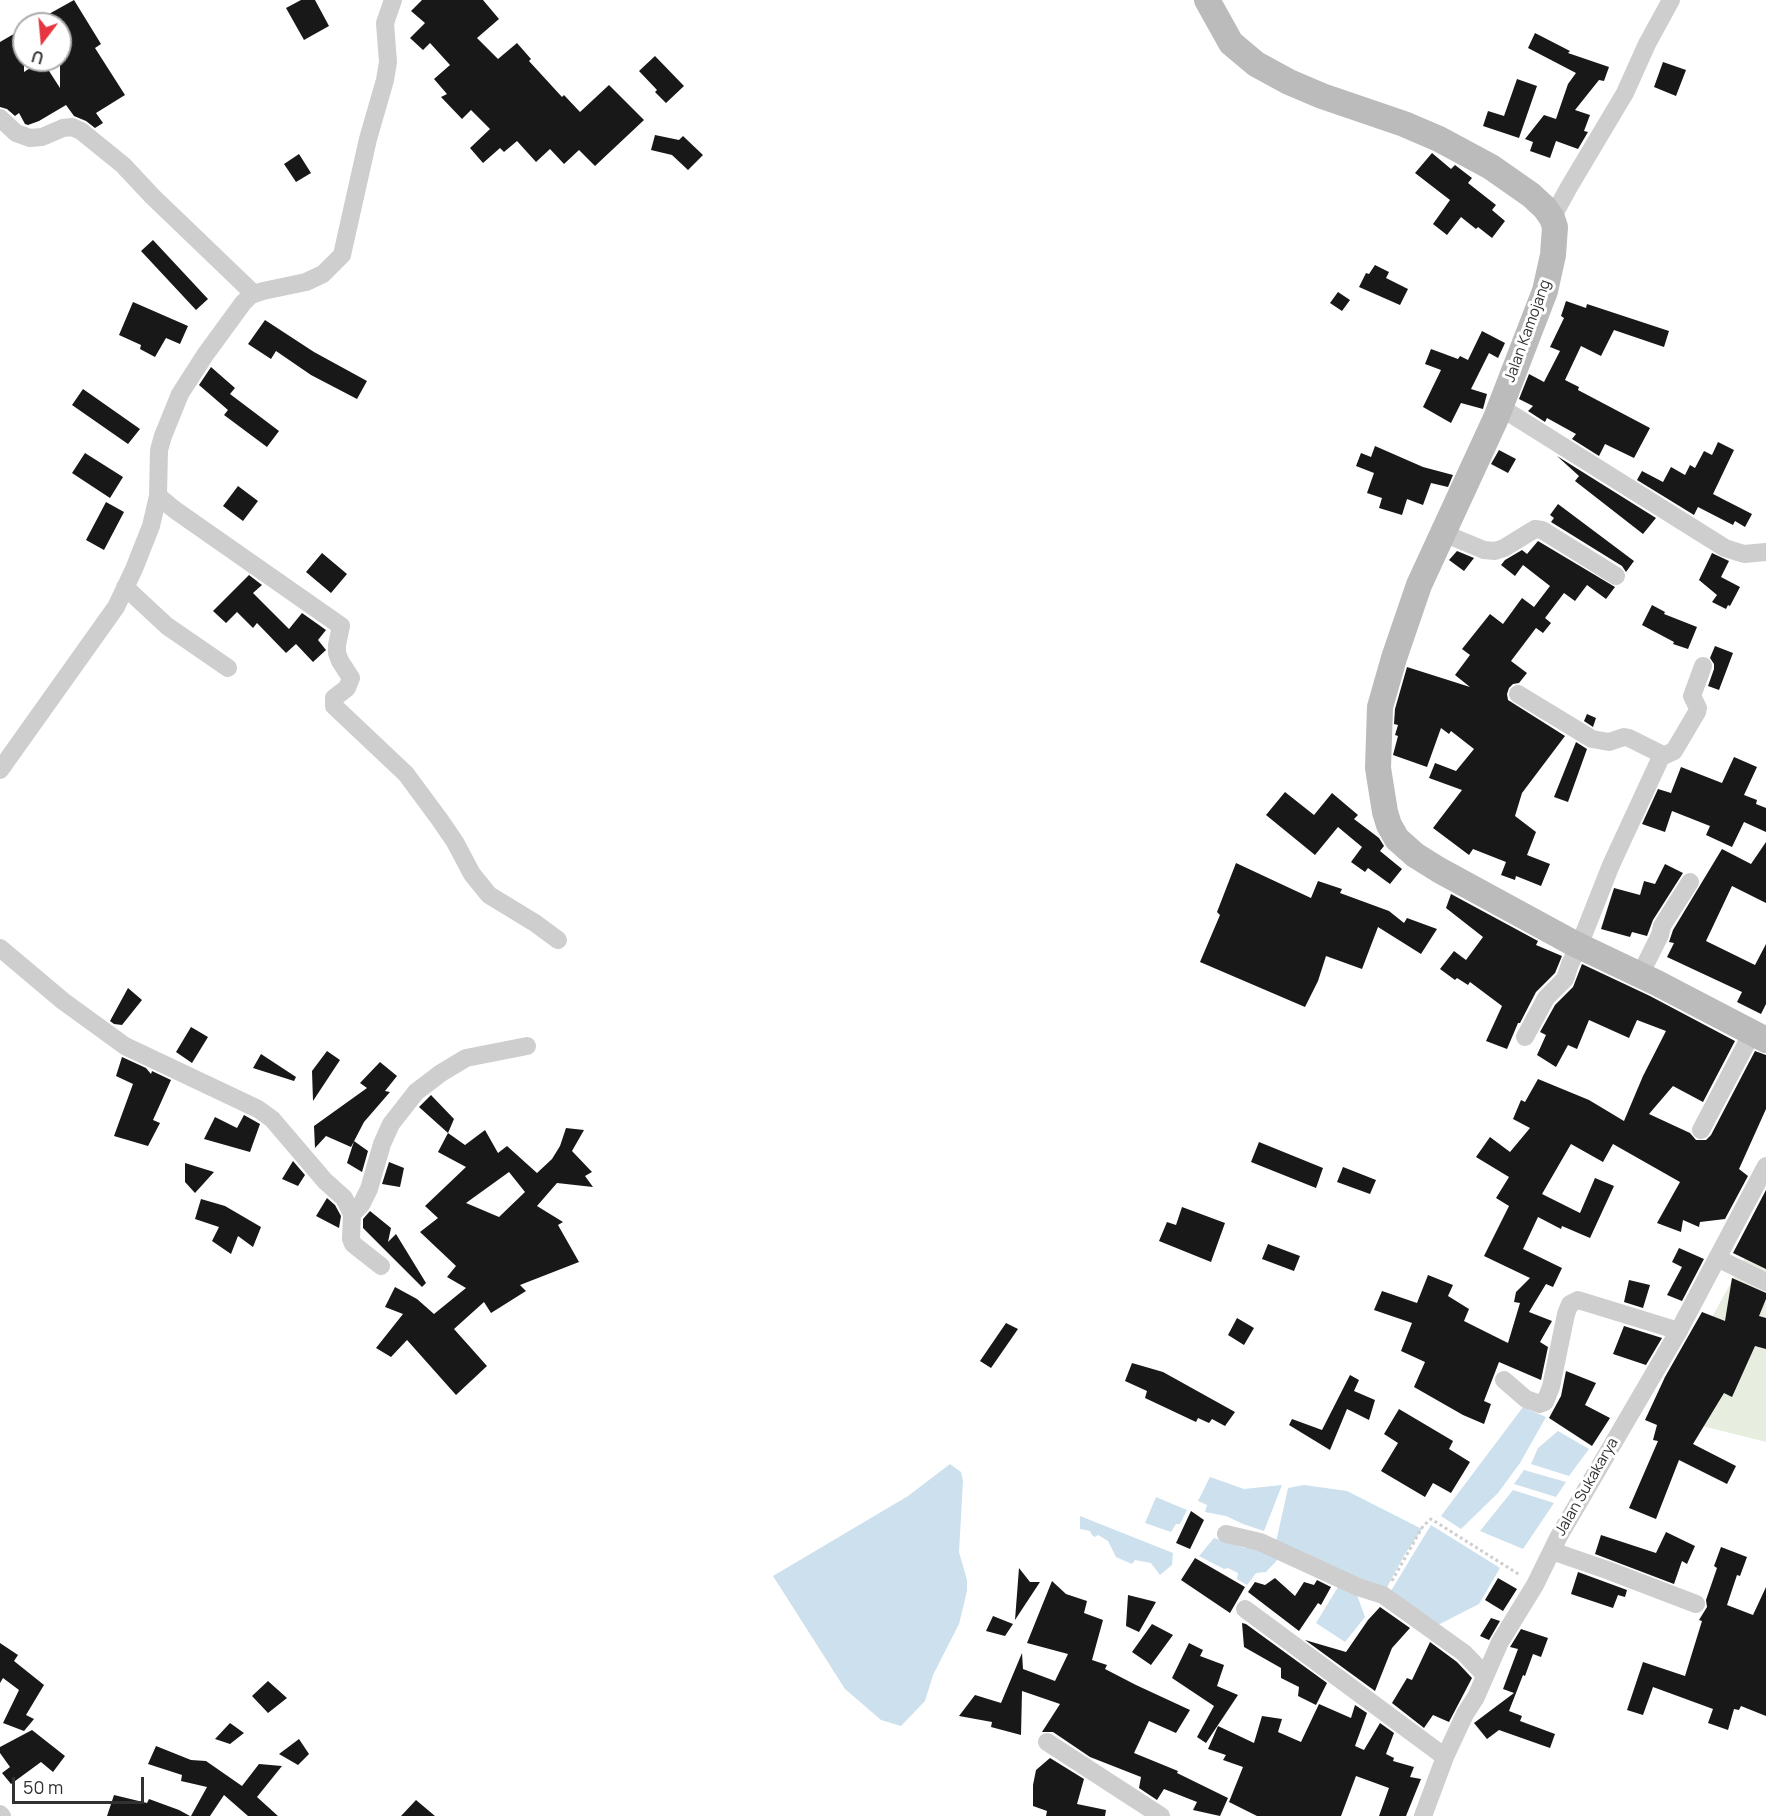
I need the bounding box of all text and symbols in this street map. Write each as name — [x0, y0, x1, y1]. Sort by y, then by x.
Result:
north arrow — [12, 12, 72, 72]
text: U — [29, 45, 46, 70]
street label: Jalan Kamojang — [1501, 277, 1555, 385]
street label: Jalan Sukakarya — [1552, 1435, 1622, 1539]
scale bar — [15, 1765, 147, 1803]
text: 50 m — [23, 1775, 63, 1799]

